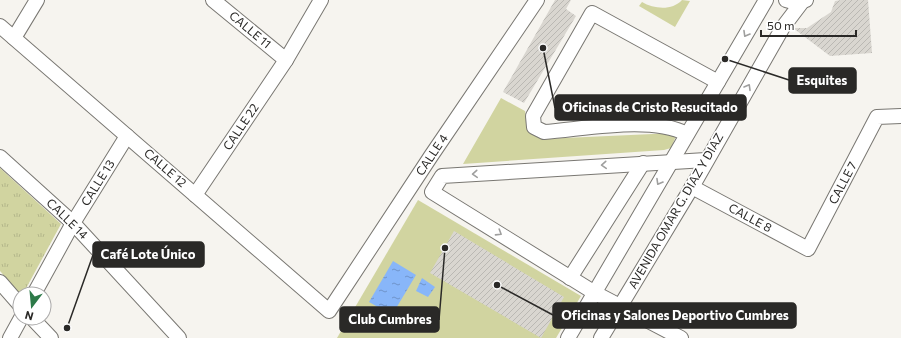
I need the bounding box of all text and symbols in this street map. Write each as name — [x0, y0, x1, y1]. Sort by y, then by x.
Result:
street label: CALLE 11 — [227, 8, 274, 51]
scale bar — [761, 12, 856, 38]
text: 50 m — [767, 18, 795, 32]
one-way arrow — [743, 29, 750, 37]
callout: Esquites — [789, 68, 856, 93]
text: Esquites — [797, 72, 847, 88]
one-way arrow — [744, 84, 751, 91]
callout: Oficinas de Cristo Resucitado — [555, 95, 746, 120]
text: Oficinas de Cristo Resucitado — [562, 99, 738, 115]
street label: CALLE 22 — [220, 100, 261, 152]
street label: AVENIDA OMAR G. DIAZ Y DIAZ — [625, 130, 726, 291]
street label: CALLE 4 — [412, 131, 450, 178]
street label: CALLE 12 — [142, 145, 190, 190]
street label: CALLE 13 — [78, 157, 117, 208]
street label: CALLE 7 — [825, 159, 859, 206]
one-way arrow — [601, 161, 607, 170]
one-way arrow — [472, 170, 478, 179]
one-way arrow — [656, 178, 664, 185]
street label: CALLE 14 — [44, 195, 91, 241]
street label: CALLE 8 — [726, 200, 774, 234]
one-way arrow — [495, 229, 502, 236]
callout: Café Lote Único — [93, 242, 204, 267]
text: Café Lote Único — [101, 245, 196, 262]
north arrow — [12, 286, 52, 326]
callout: Oficinas y Salones Deportivo Cumbres — [553, 303, 796, 328]
callout: Club Cumbres — [340, 307, 439, 332]
text: Oficinas y Salones Deportivo Cumbres — [561, 307, 789, 323]
text: N — [23, 309, 35, 323]
text: Club Cumbres — [348, 311, 432, 327]

